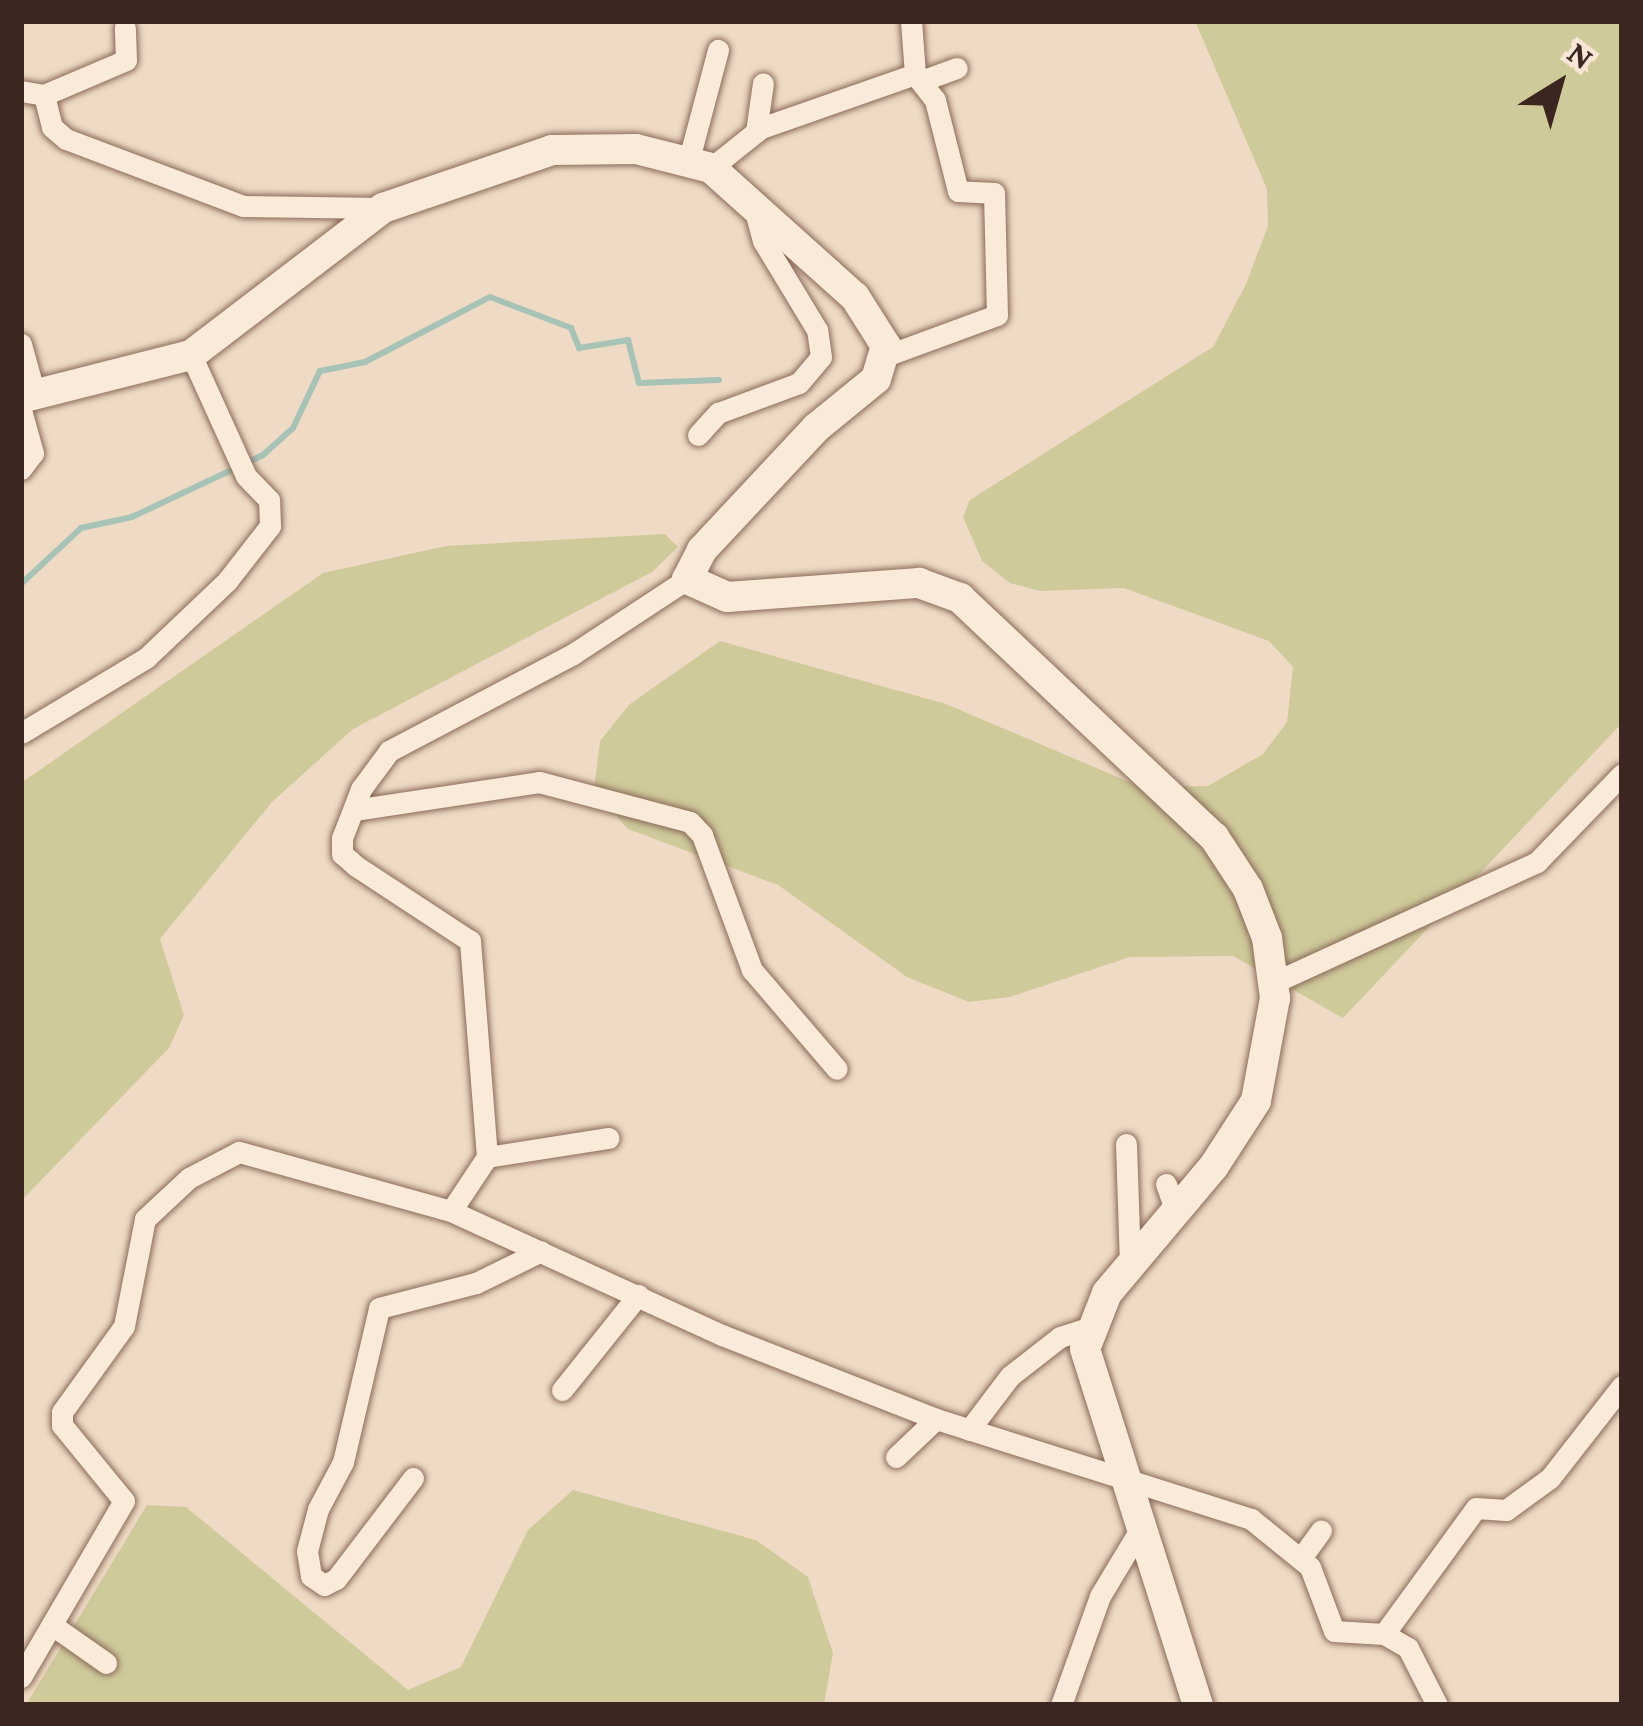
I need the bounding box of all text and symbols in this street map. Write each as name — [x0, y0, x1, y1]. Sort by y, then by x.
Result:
north arrow — [1499, 24, 1619, 144]
text: N — [1561, 33, 1601, 76]

